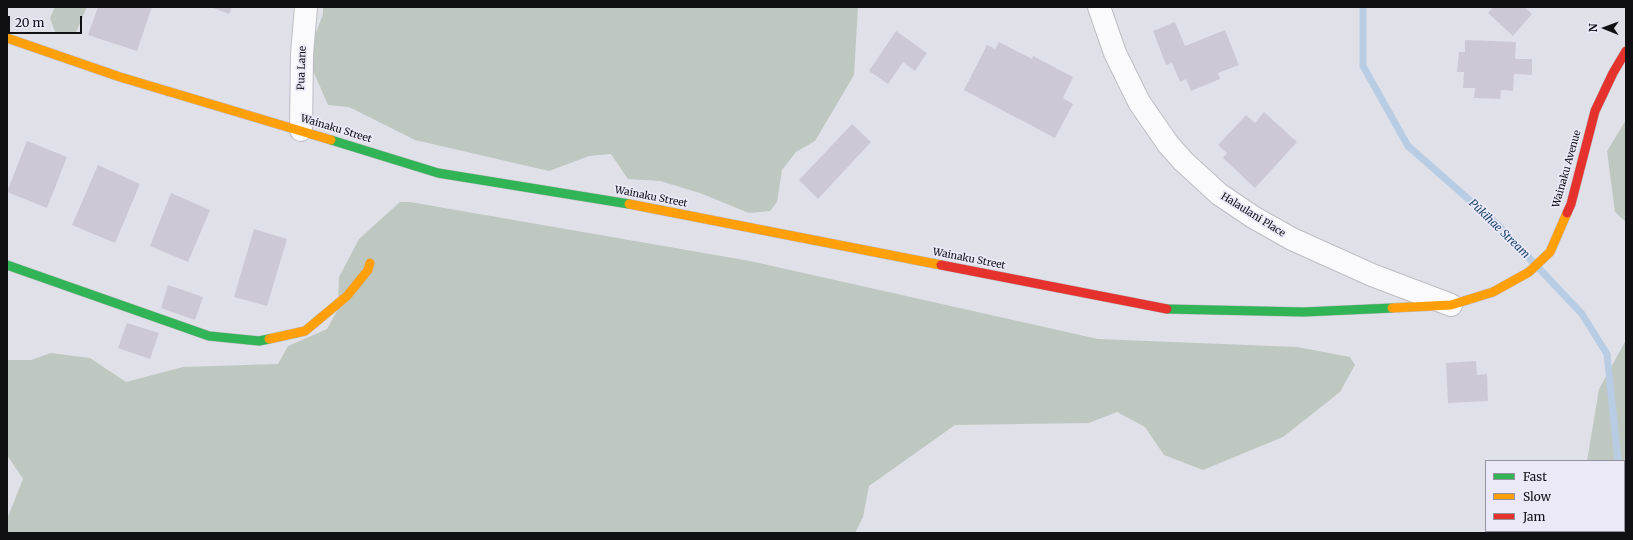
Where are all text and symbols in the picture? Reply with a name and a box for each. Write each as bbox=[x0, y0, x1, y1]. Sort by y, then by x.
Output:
scale bar bbox=[10, 8, 84, 34]
north arrow bbox=[1585, 8, 1625, 48]
text: 20 m bbox=[15, 15, 44, 30]
text: N bbox=[1586, 23, 1600, 32]
street label: Pua Lane bbox=[295, 46, 309, 90]
street label: Wainaku Street bbox=[299, 112, 373, 146]
street label: Wainaku Avenue bbox=[1550, 129, 1584, 209]
street label: Wainaku Street bbox=[614, 184, 688, 210]
street label: Halaulani Place bbox=[1219, 190, 1287, 240]
water label: Pūkīhae Stream bbox=[1466, 197, 1532, 261]
street label: Wainaku Street bbox=[932, 246, 1006, 272]
legend bbox=[1485, 460, 1625, 532]
text: Fast bbox=[1523, 469, 1547, 484]
text: Slow bbox=[1523, 489, 1551, 504]
text: Jam bbox=[1523, 509, 1545, 524]

